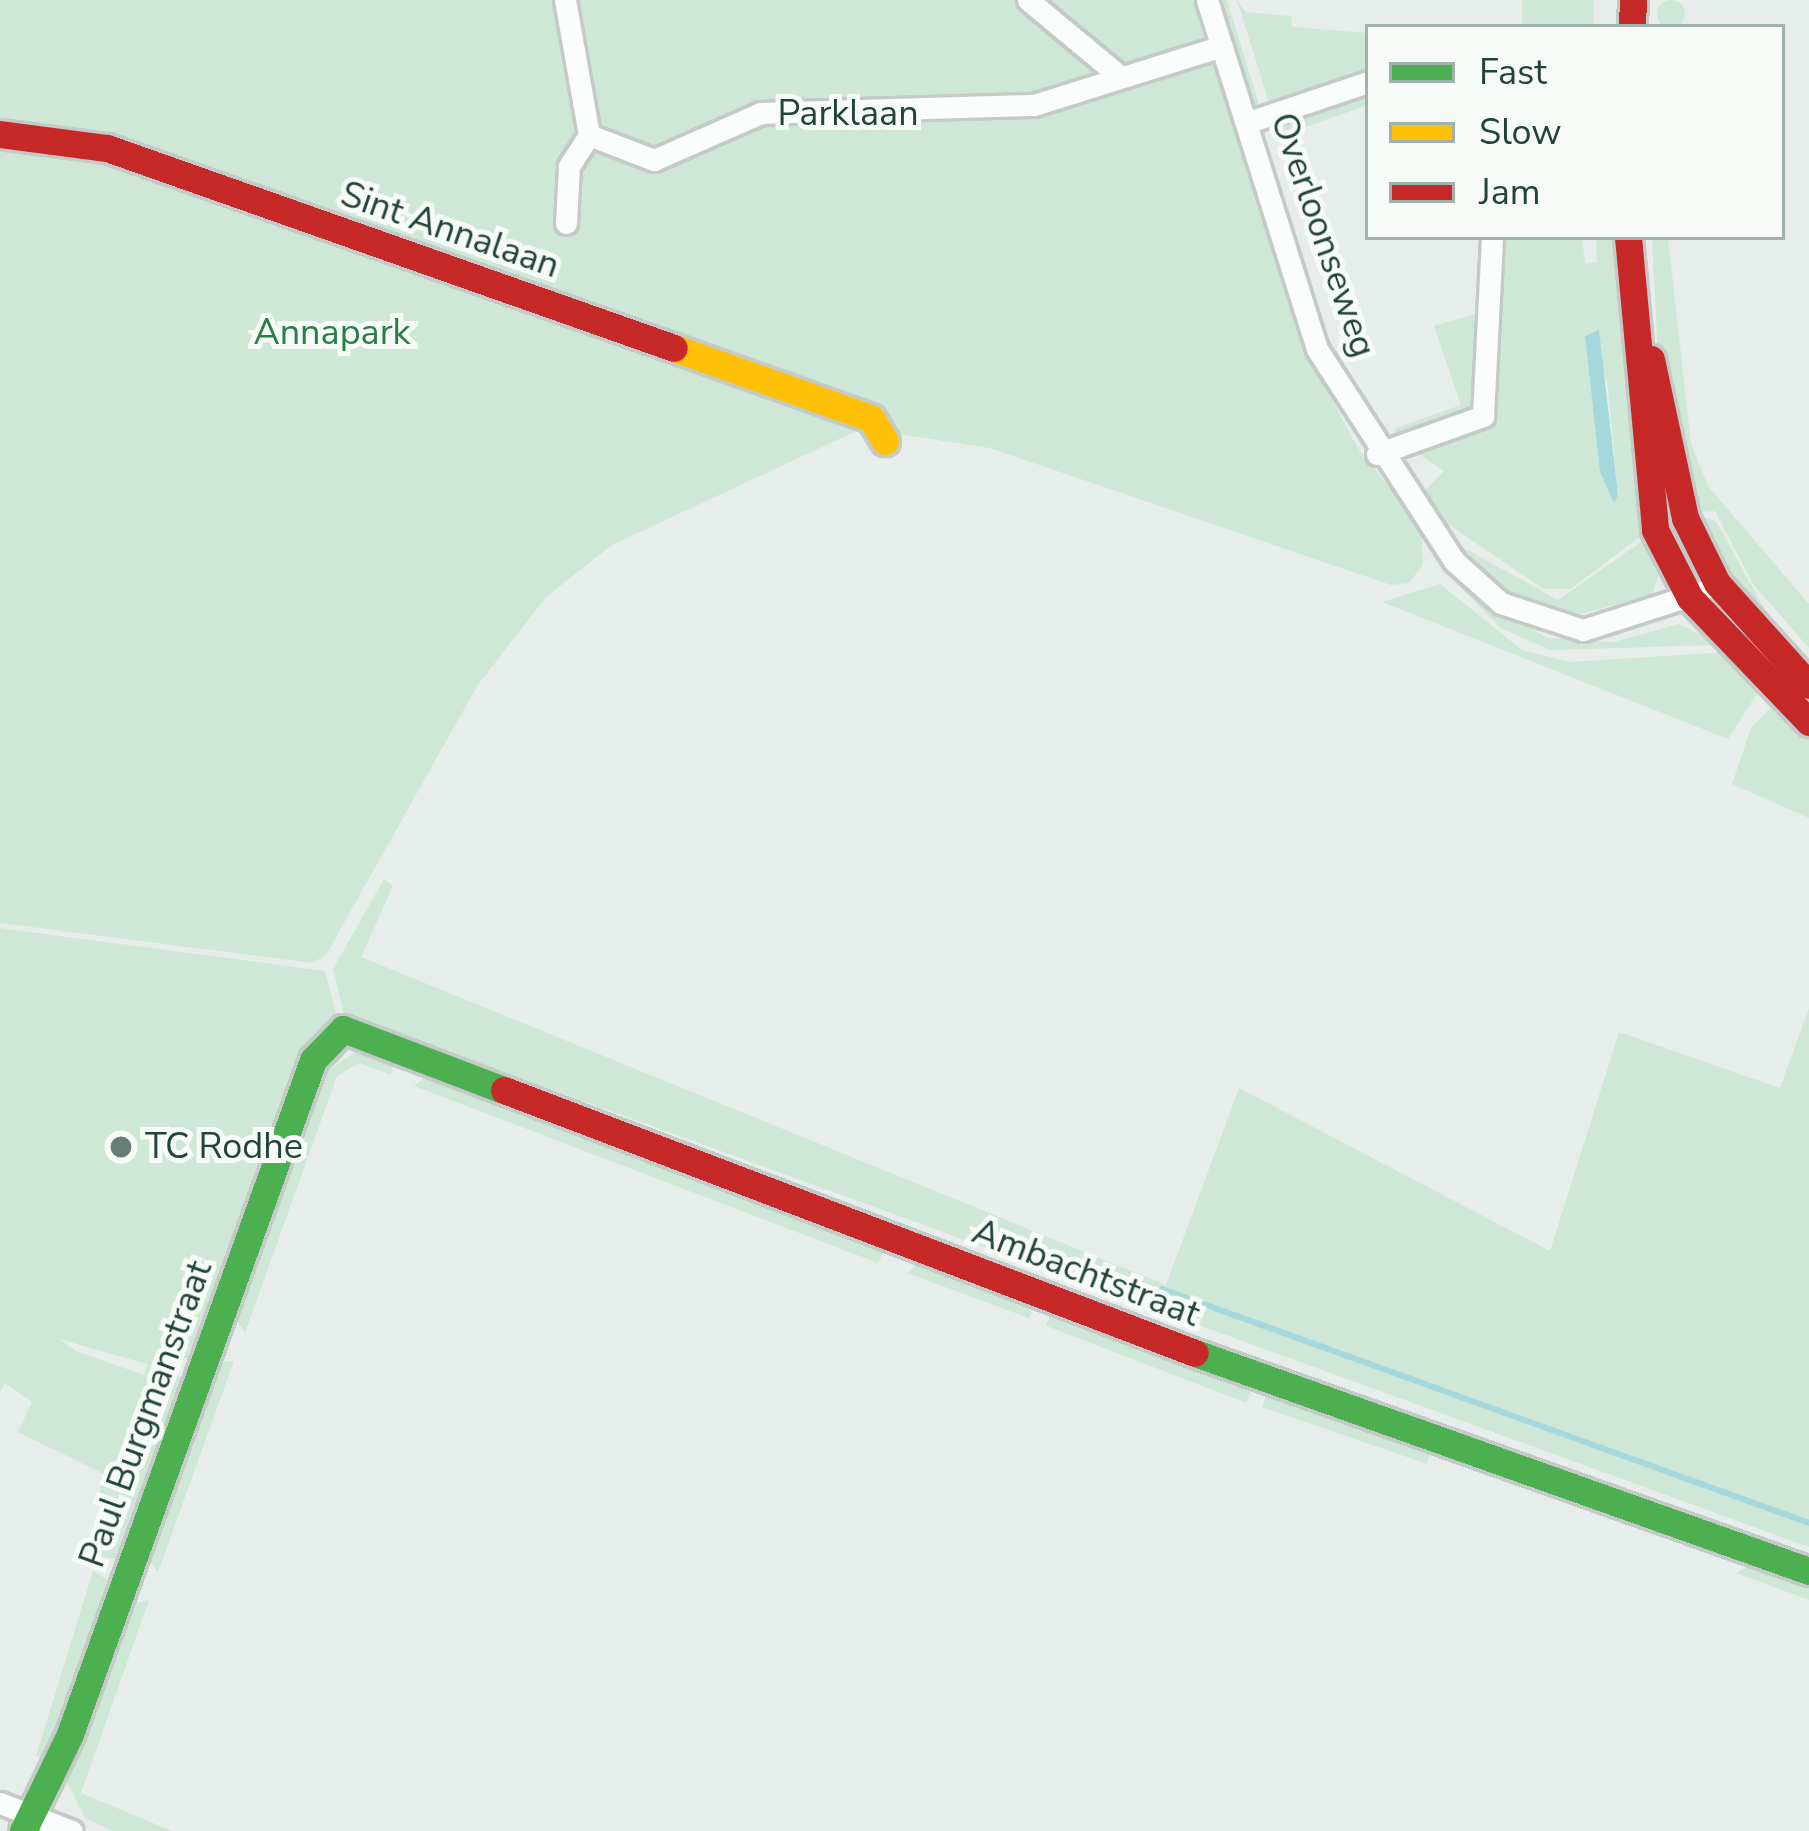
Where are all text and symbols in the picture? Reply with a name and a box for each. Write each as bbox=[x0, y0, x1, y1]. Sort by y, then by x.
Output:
legend bbox=[1365, 24, 1785, 240]
text: Fast bbox=[1479, 48, 1547, 97]
street label: Parklaan bbox=[777, 92, 919, 136]
street label: Overloonseweg bbox=[1261, 107, 1385, 363]
text: Slow bbox=[1479, 108, 1562, 157]
text: Jam bbox=[1479, 168, 1541, 217]
street label: Sint Annalaan bbox=[335, 172, 565, 288]
park label: Annapark bbox=[253, 311, 411, 355]
place label: TC Rodhe bbox=[145, 1125, 303, 1169]
marker: TC Rodhe bbox=[108, 1134, 134, 1160]
street label: Ambachtstraat bbox=[966, 1210, 1206, 1336]
street label: Paul Burgmanstraat bbox=[70, 1255, 222, 1573]

